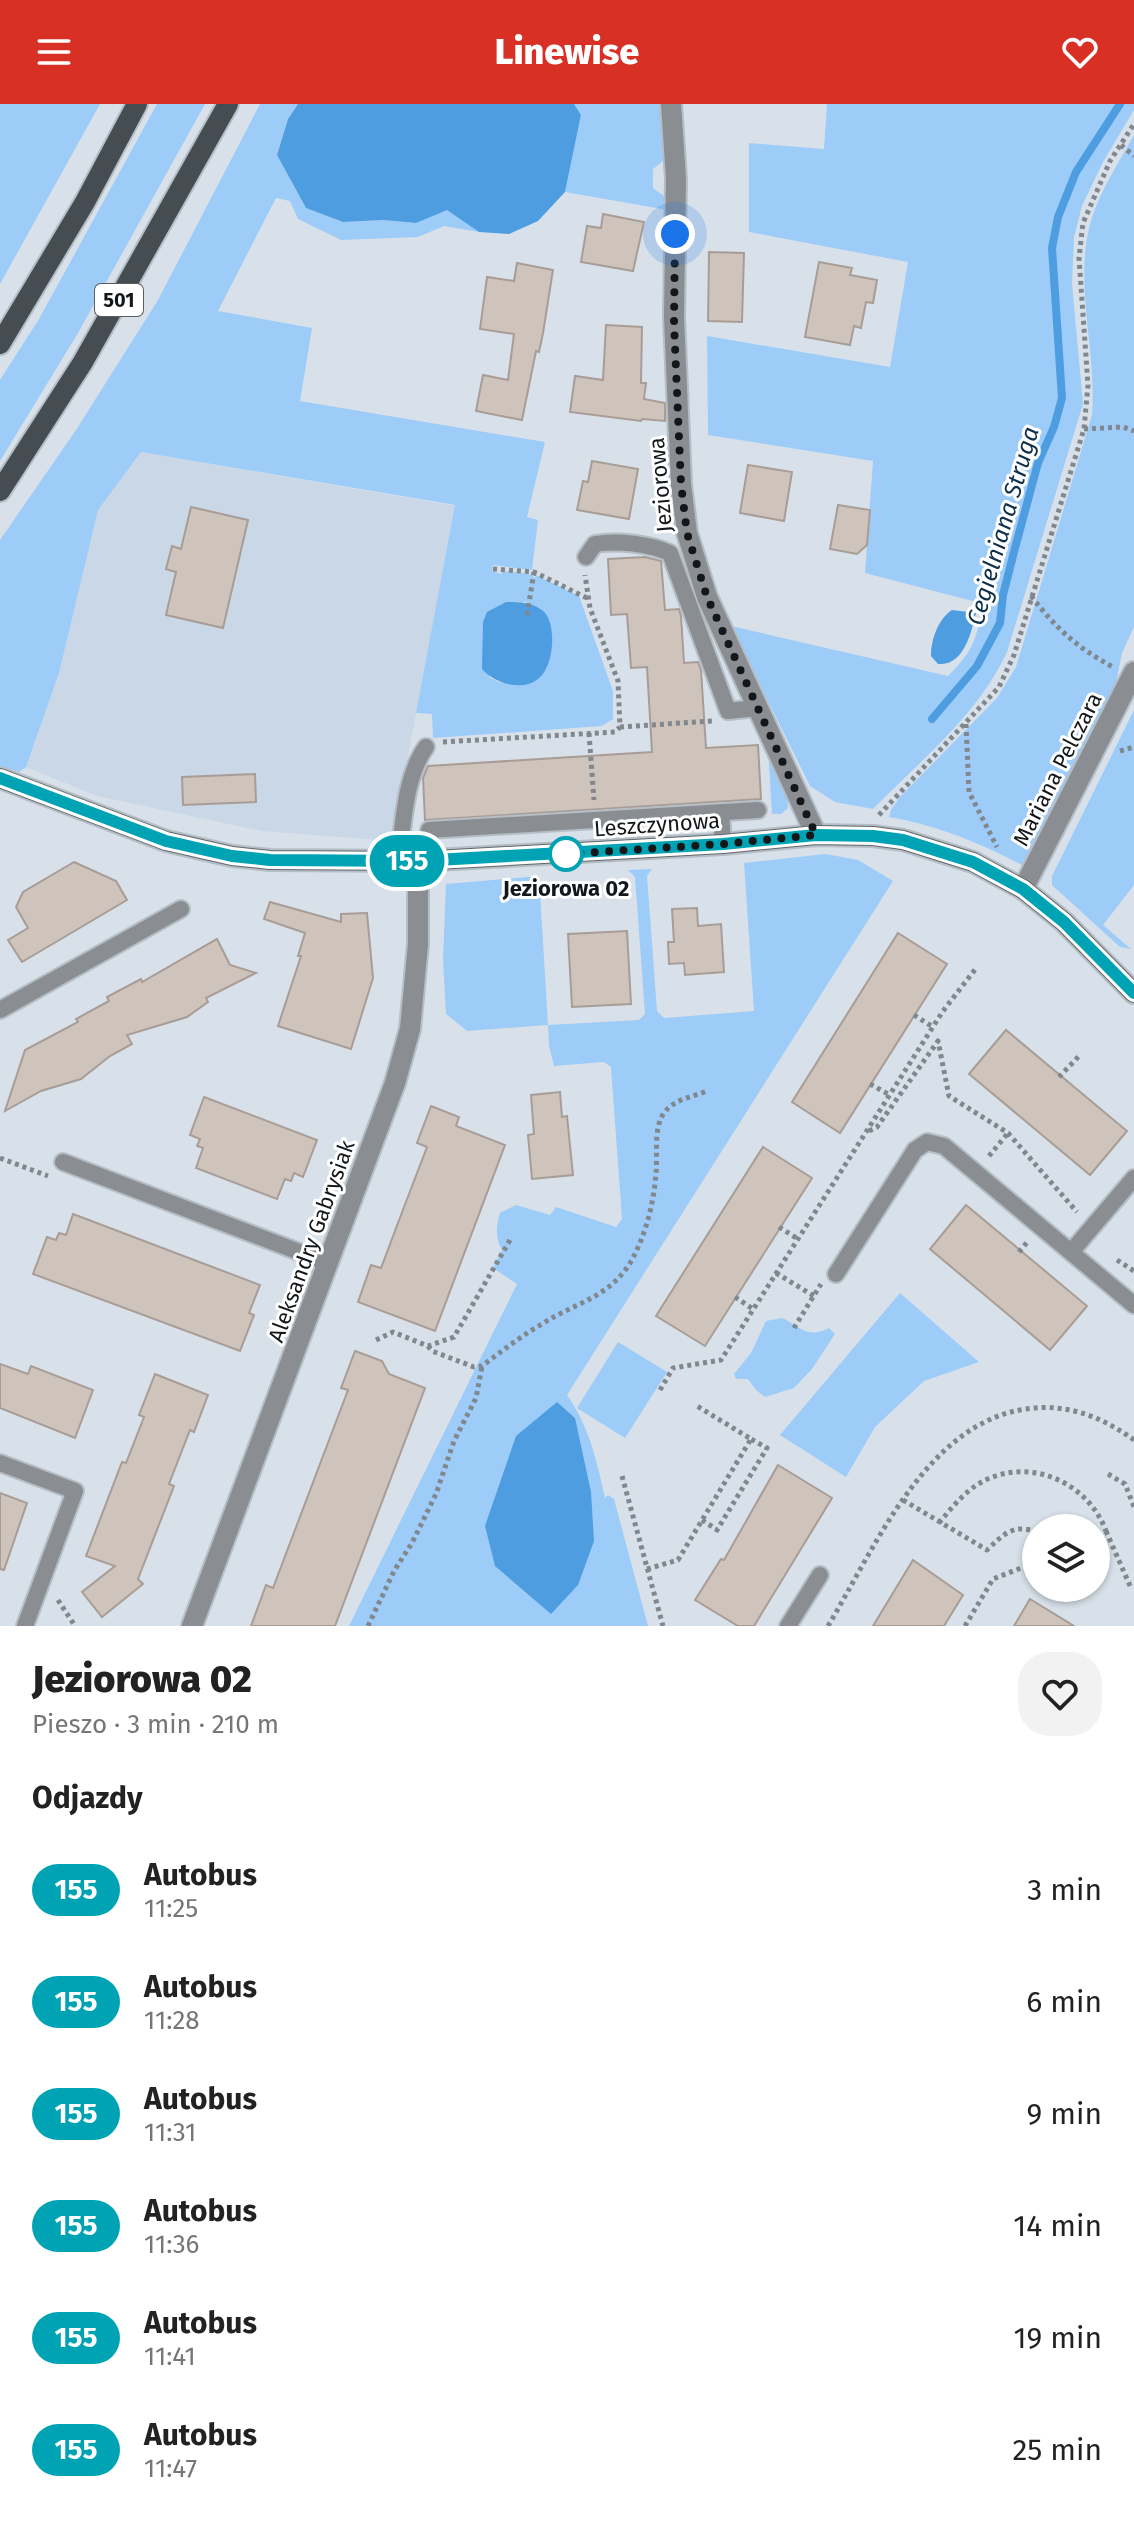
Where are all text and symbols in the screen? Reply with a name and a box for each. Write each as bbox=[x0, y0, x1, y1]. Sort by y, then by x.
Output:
icon: menu bbox=[32, 30, 76, 74]
text: Linewise bbox=[495, 30, 639, 74]
icon: heart bbox=[1058, 30, 1102, 74]
your location bbox=[655, 214, 695, 254]
road number: 501 bbox=[95, 284, 143, 316]
water label: Cegielniana Struga bbox=[961, 424, 1045, 628]
street label: Jeziorowa bbox=[643, 436, 678, 534]
street label: Mariana Pelczara bbox=[1007, 688, 1108, 850]
street label: Leszczynowa bbox=[593, 807, 721, 842]
line badge: 155 bbox=[361, 835, 453, 887]
marker: Jeziorowa 02 bbox=[549, 837, 583, 871]
text: 155 bbox=[386, 844, 428, 877]
place label: Jeziorowa 02 bbox=[502, 875, 629, 902]
street label: Aleksandry Gabrysiak bbox=[262, 1136, 361, 1346]
map controls bbox=[1022, 1514, 1110, 1602]
button: layers bbox=[1022, 1514, 1110, 1602]
button: heart bbox=[1018, 1652, 1102, 1736]
text: Jeziorowa 02 bbox=[32, 1656, 252, 1702]
text: Pieszo · 3 min · 210 m bbox=[32, 1709, 279, 1740]
text: Odjazdy bbox=[32, 1780, 143, 1816]
text: Autobus bbox=[144, 1857, 257, 1893]
text: 3 min bbox=[1027, 1872, 1102, 1908]
text: 155 bbox=[55, 1873, 97, 1906]
text: 11:25 bbox=[144, 1893, 198, 1924]
text: Autobus bbox=[144, 1969, 257, 2005]
text: 6 min bbox=[1026, 1984, 1102, 2020]
text: 155 bbox=[55, 1985, 97, 2018]
text: 11:28 bbox=[144, 2005, 200, 2036]
text: Autobus bbox=[144, 2081, 257, 2117]
text: 9 min bbox=[1027, 2096, 1102, 2132]
text: 155 bbox=[55, 2097, 97, 2130]
text: 11:31 bbox=[144, 2117, 196, 2148]
text: Autobus bbox=[144, 2193, 257, 2229]
text: 14 min bbox=[1013, 2208, 1102, 2244]
text: 155 bbox=[55, 2209, 97, 2242]
text: 11:36 bbox=[144, 2229, 199, 2260]
text: Autobus bbox=[144, 2305, 257, 2341]
text: 19 min bbox=[1014, 2320, 1102, 2356]
text: 155 bbox=[55, 2321, 97, 2354]
text: 11:41 bbox=[144, 2341, 196, 2372]
text: Autobus bbox=[144, 2417, 257, 2453]
text: 25 min bbox=[1012, 2432, 1102, 2468]
text: 155 bbox=[55, 2433, 97, 2466]
text: 11:47 bbox=[144, 2453, 197, 2484]

